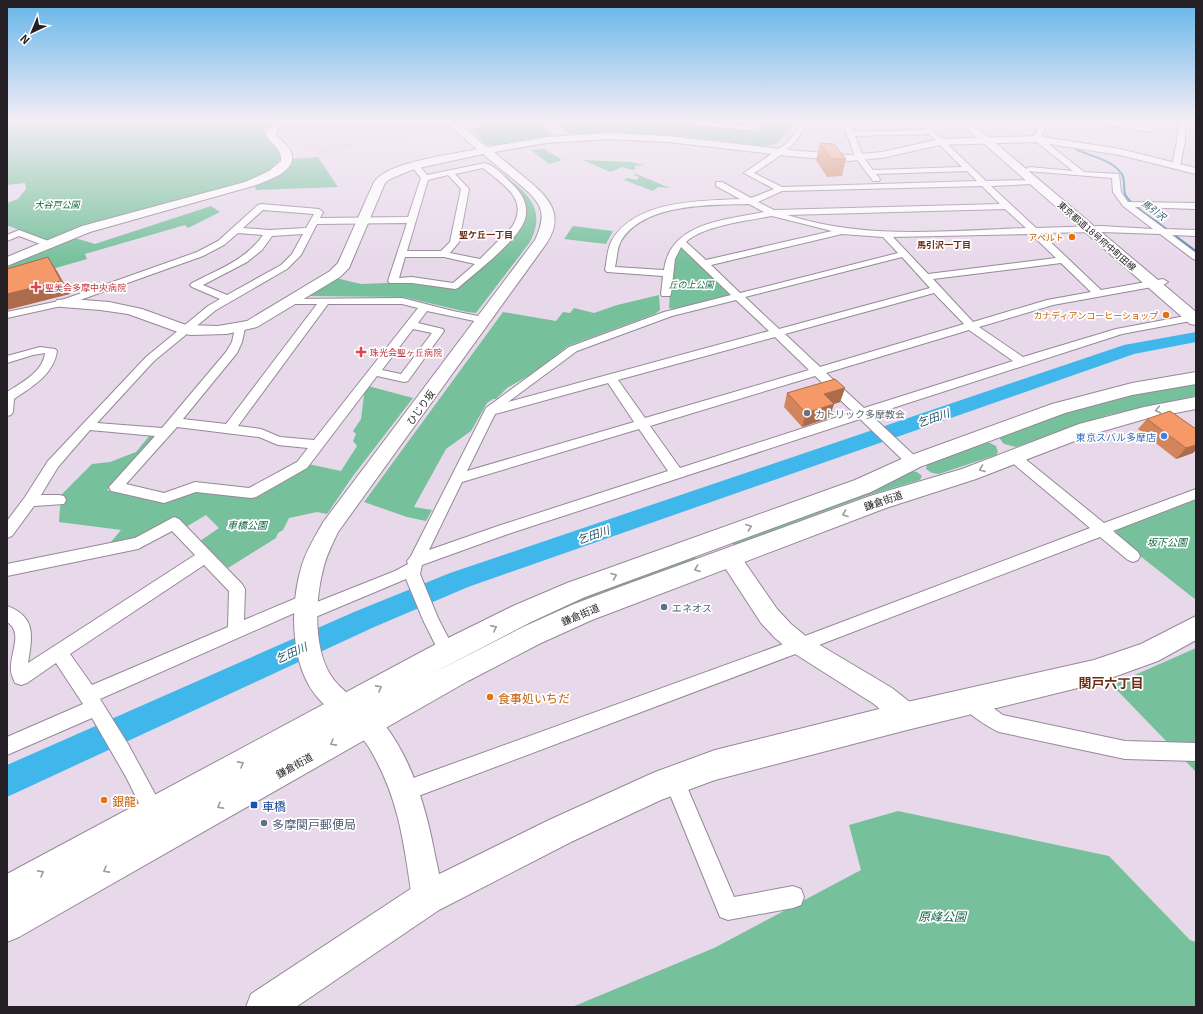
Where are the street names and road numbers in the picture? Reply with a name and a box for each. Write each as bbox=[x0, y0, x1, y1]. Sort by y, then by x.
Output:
street label: 東京都道18号府中町田線 bbox=[1055, 198, 1140, 274]
street label: ひじり坂 bbox=[402, 386, 438, 428]
street label: 鎌倉街道 bbox=[862, 486, 904, 514]
street label: 鎌倉街道 bbox=[559, 599, 601, 629]
street label: 鎌倉街道 bbox=[273, 749, 315, 781]

